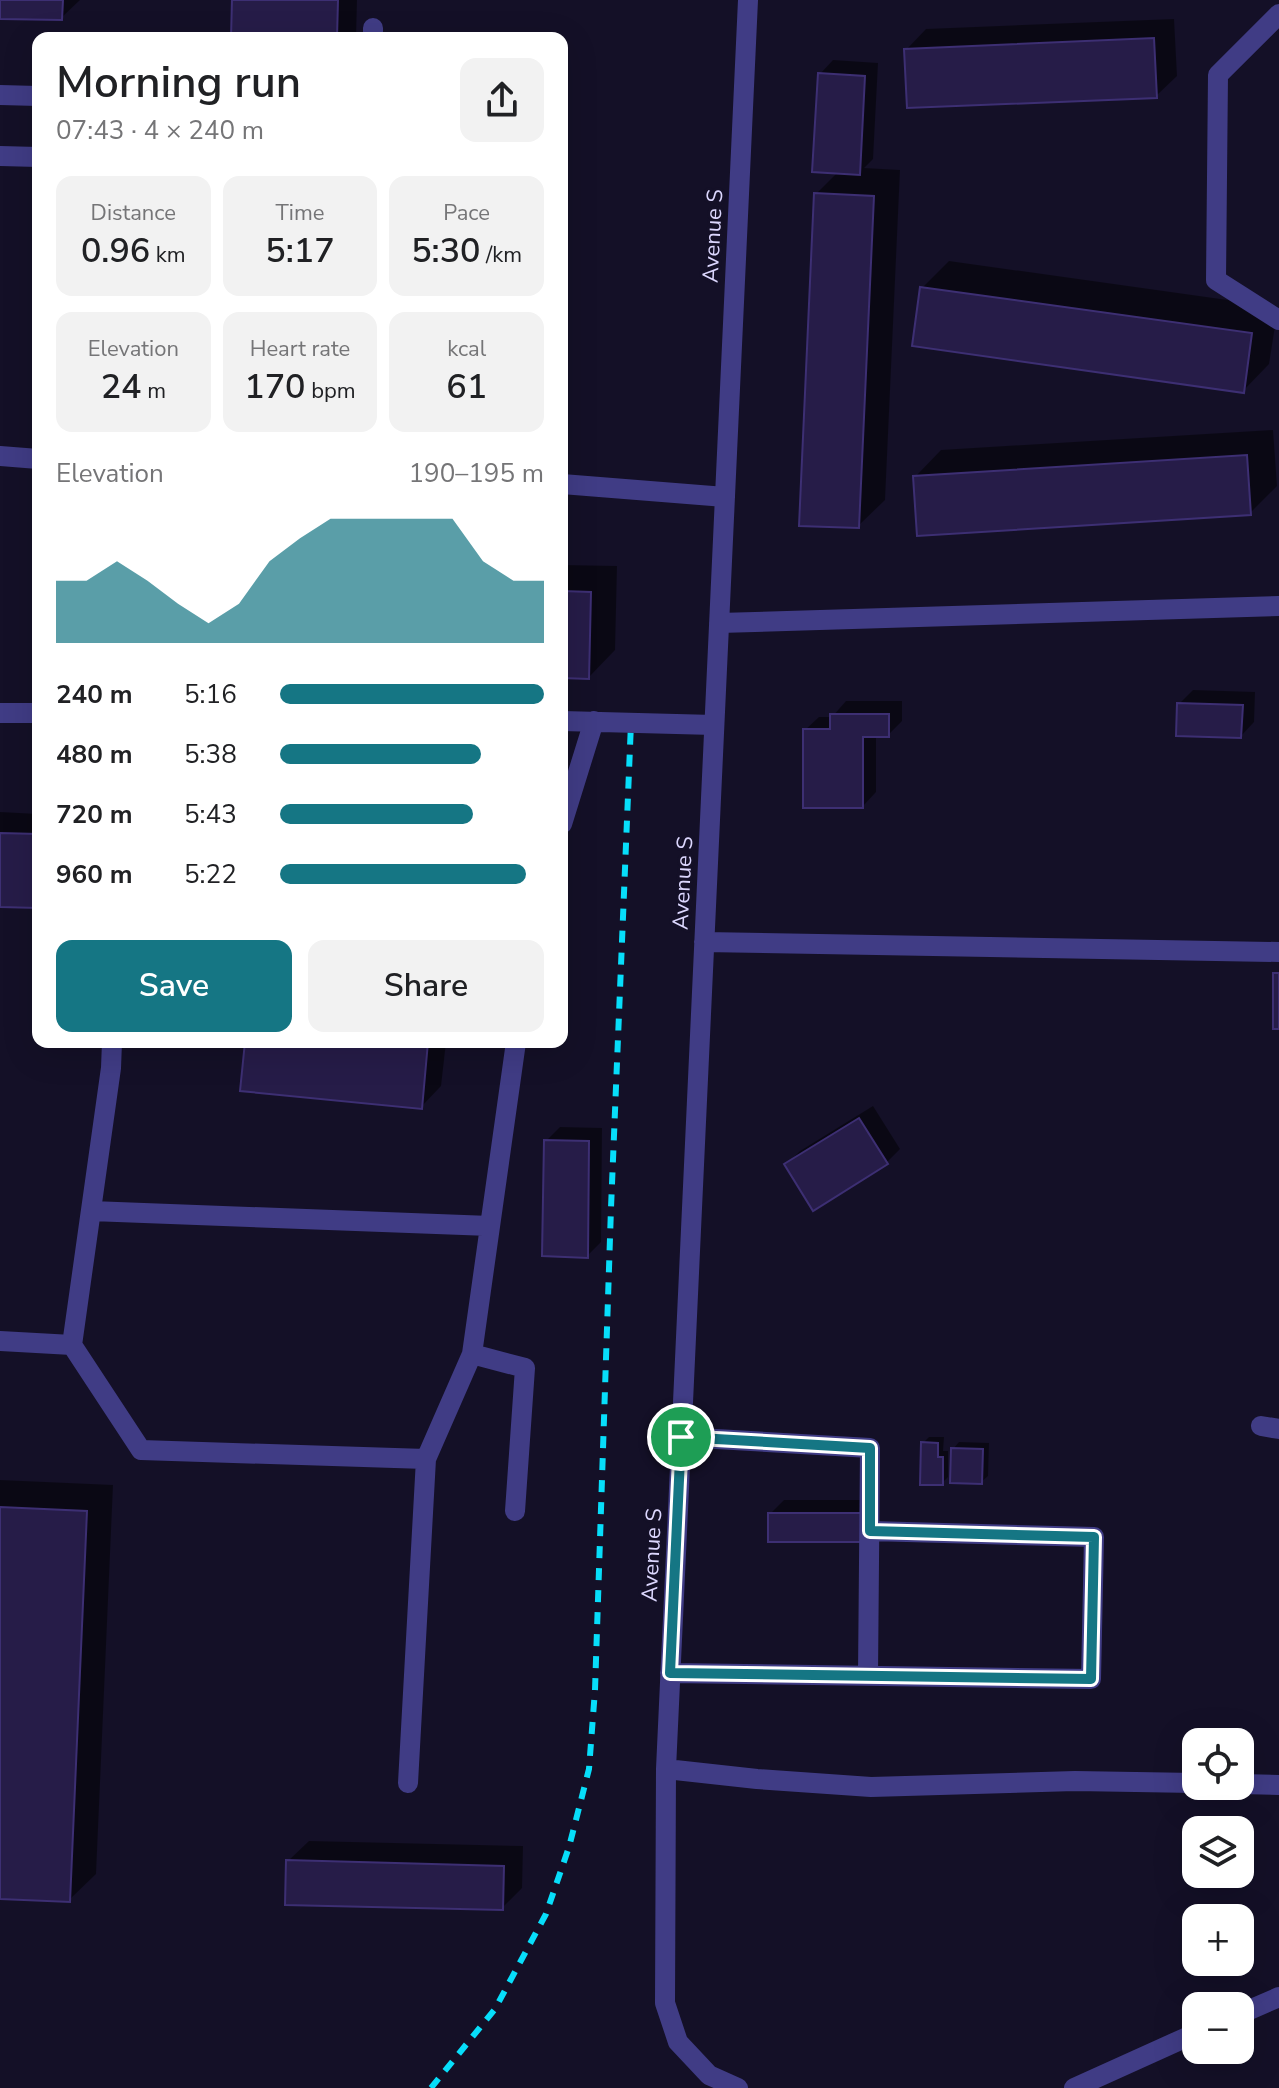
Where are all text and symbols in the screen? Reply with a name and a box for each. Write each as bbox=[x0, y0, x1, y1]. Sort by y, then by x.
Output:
text: Morning run bbox=[56, 53, 301, 113]
button: share bbox=[460, 58, 544, 142]
text: 07:43 · 4 × 240 m bbox=[56, 113, 264, 148]
street label: Avenue S bbox=[696, 188, 730, 284]
text: Distance bbox=[91, 198, 176, 228]
text: Time bbox=[276, 198, 324, 228]
text: Pace bbox=[443, 198, 490, 228]
text: 0.96 bbox=[81, 228, 150, 274]
text: 5:17 bbox=[265, 228, 335, 274]
text: 5:30 bbox=[411, 228, 480, 274]
text: km bbox=[150, 240, 186, 270]
text: /km bbox=[480, 240, 522, 270]
text: Elevation bbox=[88, 334, 179, 364]
text: Heart rate bbox=[250, 334, 350, 364]
text: kcal bbox=[447, 334, 486, 364]
text: 24 bbox=[101, 364, 141, 410]
text: 170 bbox=[244, 364, 306, 410]
text: 61 bbox=[446, 364, 487, 410]
text: m bbox=[141, 376, 166, 406]
text: bpm bbox=[306, 376, 356, 406]
text: Elevation bbox=[56, 456, 164, 491]
text: 190–195 m bbox=[408, 456, 544, 491]
text: 240 m bbox=[56, 677, 133, 712]
text: 5:16 bbox=[184, 677, 237, 712]
text: 480 m bbox=[56, 737, 133, 772]
text: 5:38 bbox=[184, 737, 237, 772]
text: 720 m bbox=[56, 797, 133, 832]
text: 5:43 bbox=[184, 797, 237, 832]
street label: Avenue S bbox=[666, 835, 700, 931]
text: 960 m bbox=[56, 857, 133, 892]
text: 5:22 bbox=[184, 857, 237, 892]
button: Save bbox=[56, 940, 292, 1032]
button: Share bbox=[308, 940, 544, 1032]
pin bbox=[647, 1403, 715, 1471]
icon: arrive bbox=[659, 1415, 703, 1459]
street label: Avenue S bbox=[635, 1507, 669, 1603]
map controls bbox=[1182, 1728, 1254, 2064]
button: locate bbox=[1182, 1728, 1254, 1800]
button: layers bbox=[1182, 1816, 1254, 1888]
button: + bbox=[1182, 1904, 1254, 1976]
button: − bbox=[1182, 1992, 1254, 2064]

